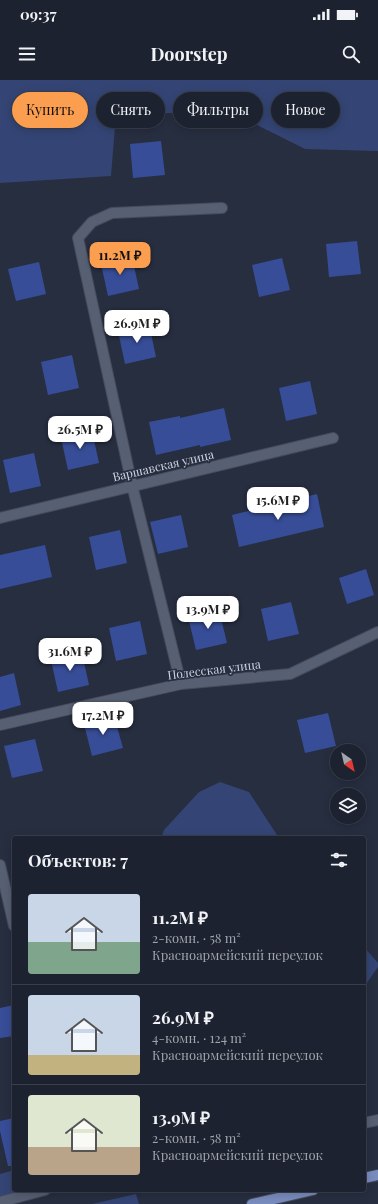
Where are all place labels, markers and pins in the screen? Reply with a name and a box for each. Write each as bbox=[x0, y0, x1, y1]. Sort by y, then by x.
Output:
pin: 11.2M ₽ bbox=[83, 242, 157, 276]
pin: 26.9M ₽ bbox=[100, 310, 174, 344]
pin: 26.5M ₽ bbox=[43, 416, 117, 450]
pin: 15.6M ₽ bbox=[241, 487, 315, 521]
pin: 13.9M ₽ bbox=[171, 596, 245, 630]
pin: 31.6M ₽ bbox=[33, 638, 107, 672]
pin: 17.2M ₽ bbox=[66, 702, 140, 736]

